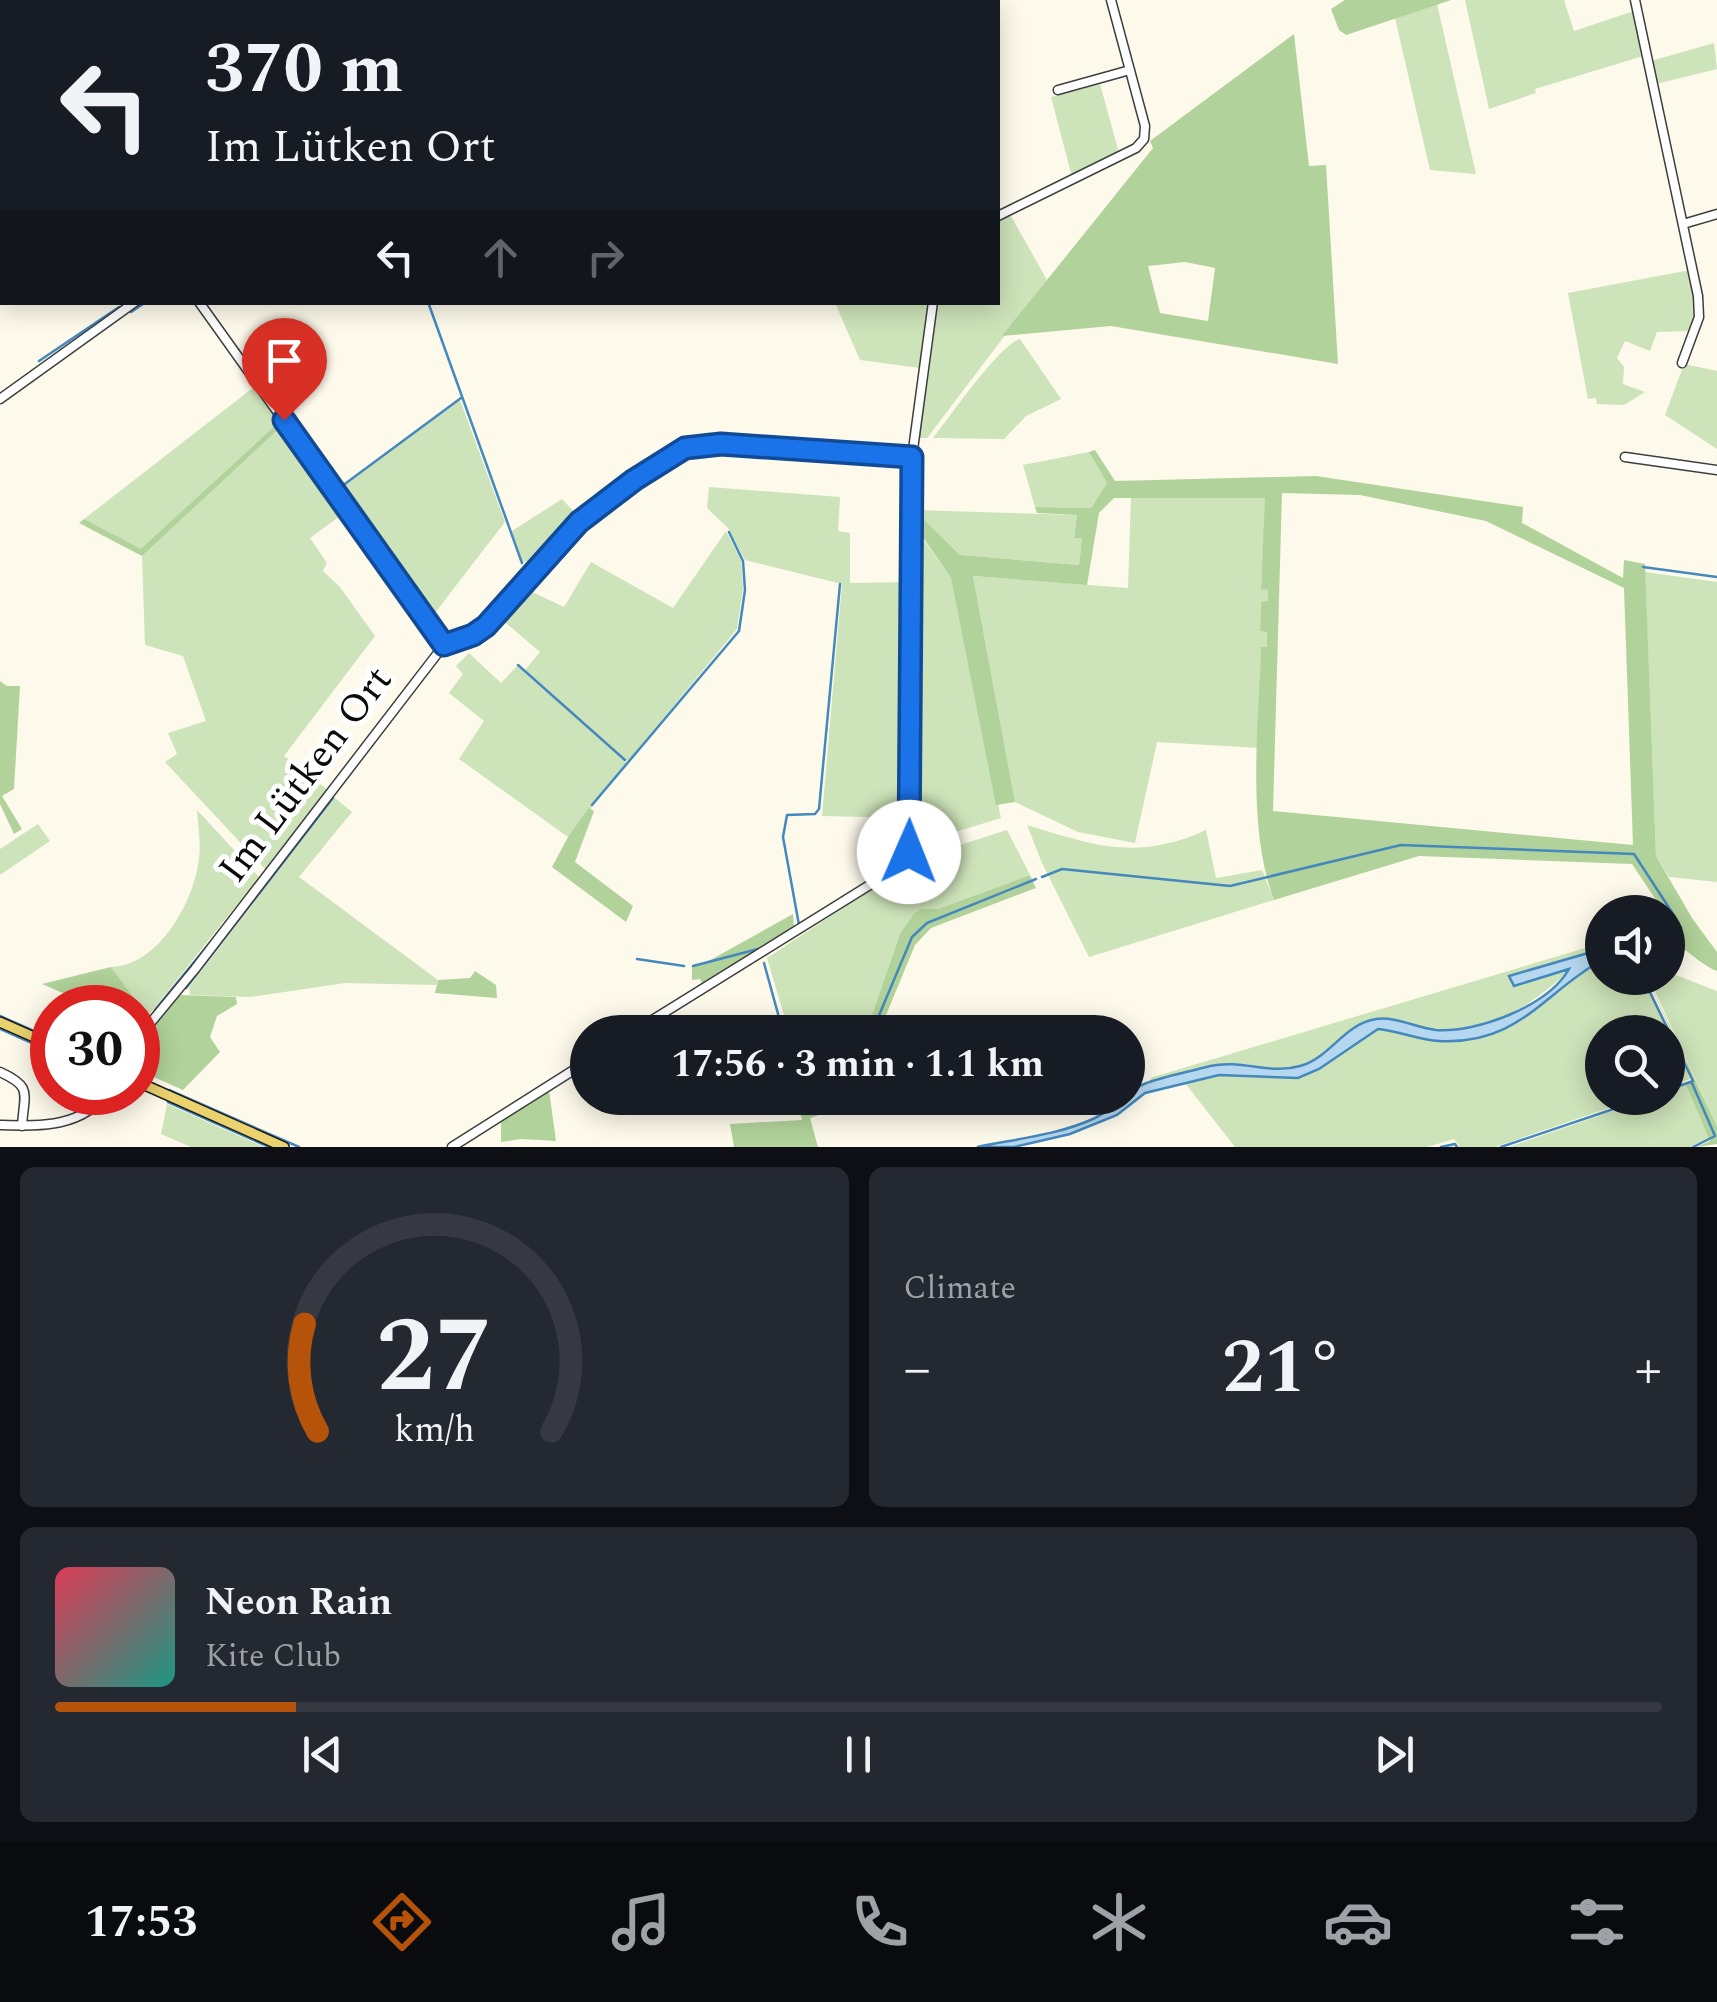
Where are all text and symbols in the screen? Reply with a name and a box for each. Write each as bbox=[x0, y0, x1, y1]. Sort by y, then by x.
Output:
text: 370 m bbox=[205, 17, 403, 123]
icon: left bbox=[40, 40, 170, 170]
text: Im Lütken Ort bbox=[205, 113, 496, 182]
icon: left bbox=[368, 230, 423, 285]
icon: ahead bbox=[473, 230, 528, 285]
icon: right bbox=[578, 230, 633, 285]
pin bbox=[242, 318, 327, 421]
icon: arrive bbox=[257, 333, 312, 388]
street label: Im Lütken Ort bbox=[204, 653, 408, 897]
position arrow bbox=[857, 800, 961, 904]
map controls bbox=[1585, 895, 1685, 1115]
button: sound bbox=[1585, 895, 1685, 995]
speed limit sign: 30 bbox=[30, 985, 160, 1115]
button: search bbox=[1585, 1015, 1685, 1115]
text: 17:56 · 3 min · 1.1 km bbox=[671, 1036, 1044, 1094]
text: Climate bbox=[904, 1264, 1016, 1313]
text: 27 bbox=[376, 1279, 493, 1437]
text: 21° bbox=[1222, 1312, 1344, 1426]
text: − bbox=[904, 1328, 931, 1411]
text: + bbox=[1634, 1328, 1662, 1411]
text: km/h bbox=[394, 1403, 474, 1458]
text: Neon Rain bbox=[205, 1574, 392, 1632]
text: Kite Club bbox=[205, 1632, 341, 1681]
icon: previous bbox=[295, 1727, 350, 1782]
icon: pause bbox=[831, 1727, 886, 1782]
icon: next bbox=[1367, 1727, 1422, 1782]
icon: directions bbox=[367, 1887, 437, 1957]
icon: music bbox=[606, 1887, 676, 1957]
icon: phone bbox=[845, 1887, 915, 1957]
icon: climate bbox=[1084, 1887, 1154, 1957]
icon: car bbox=[1323, 1887, 1393, 1957]
icon: filters bbox=[1562, 1887, 1632, 1957]
text: 17:53 bbox=[85, 1888, 198, 1957]

